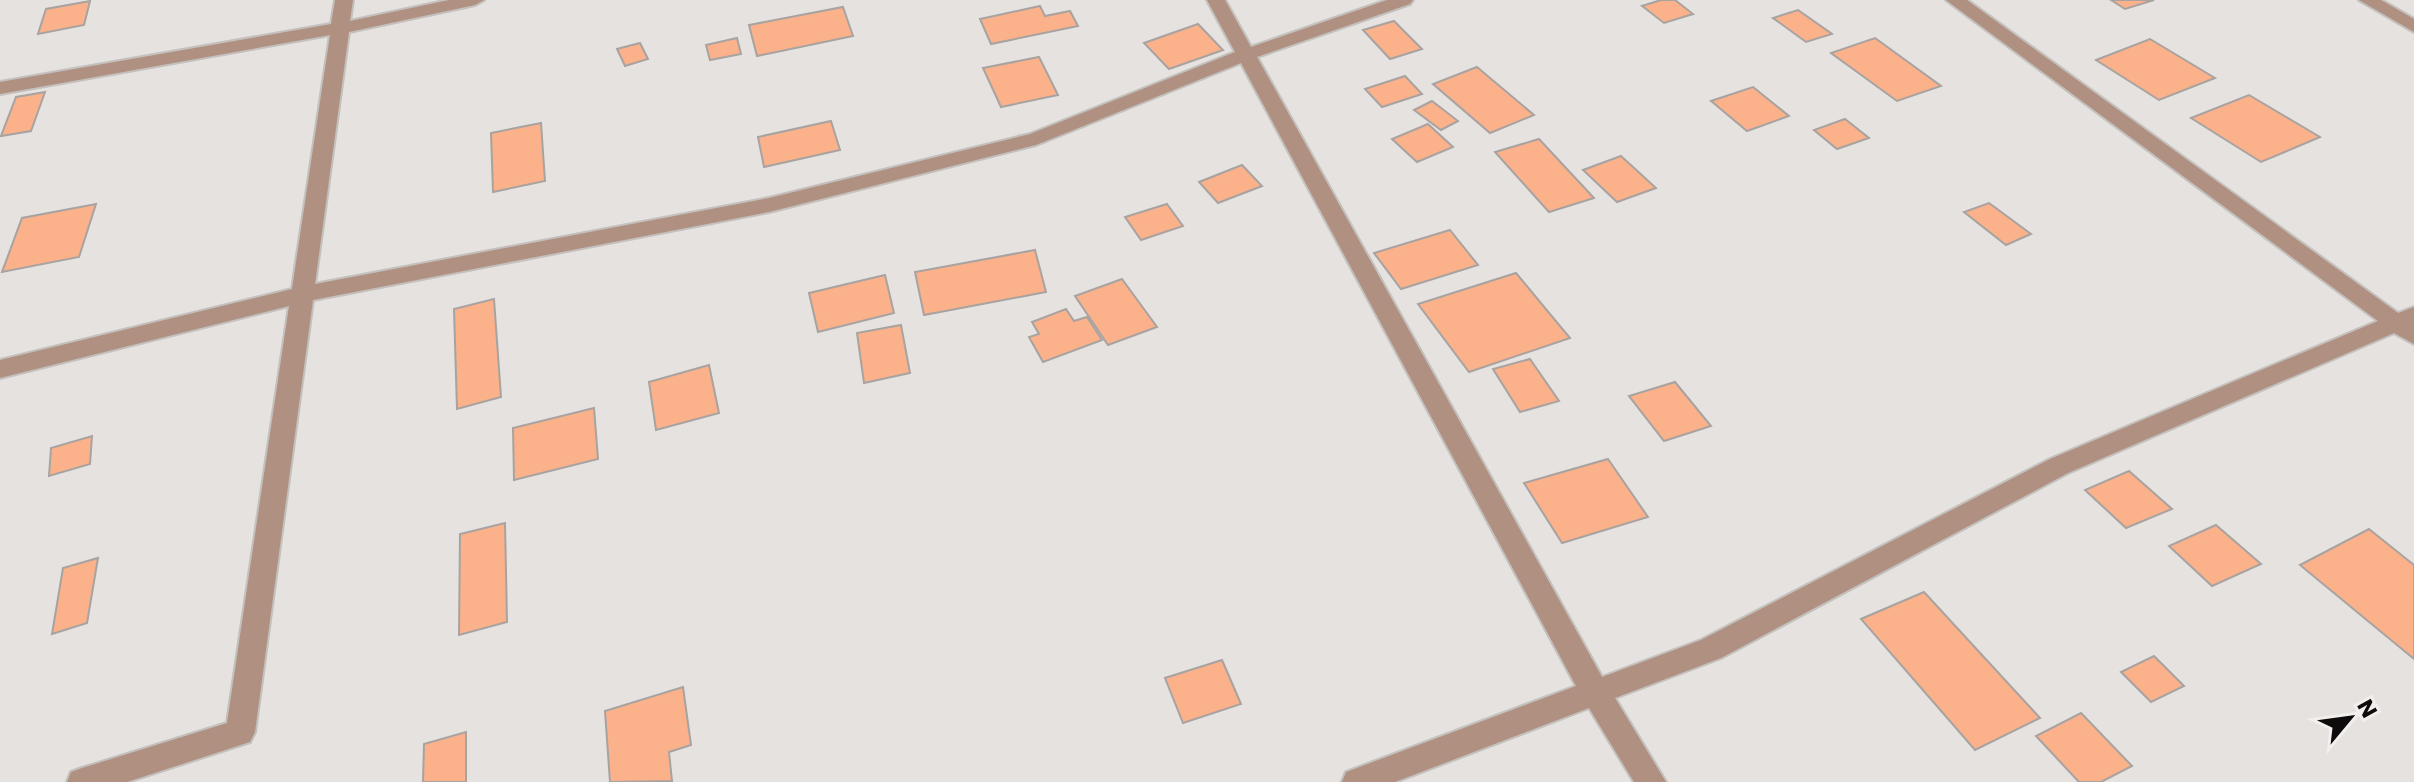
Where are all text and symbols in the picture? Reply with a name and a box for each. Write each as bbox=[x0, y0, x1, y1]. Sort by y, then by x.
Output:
north arrow bbox=[2310, 678, 2390, 758]
text: N bbox=[2349, 694, 2385, 723]

